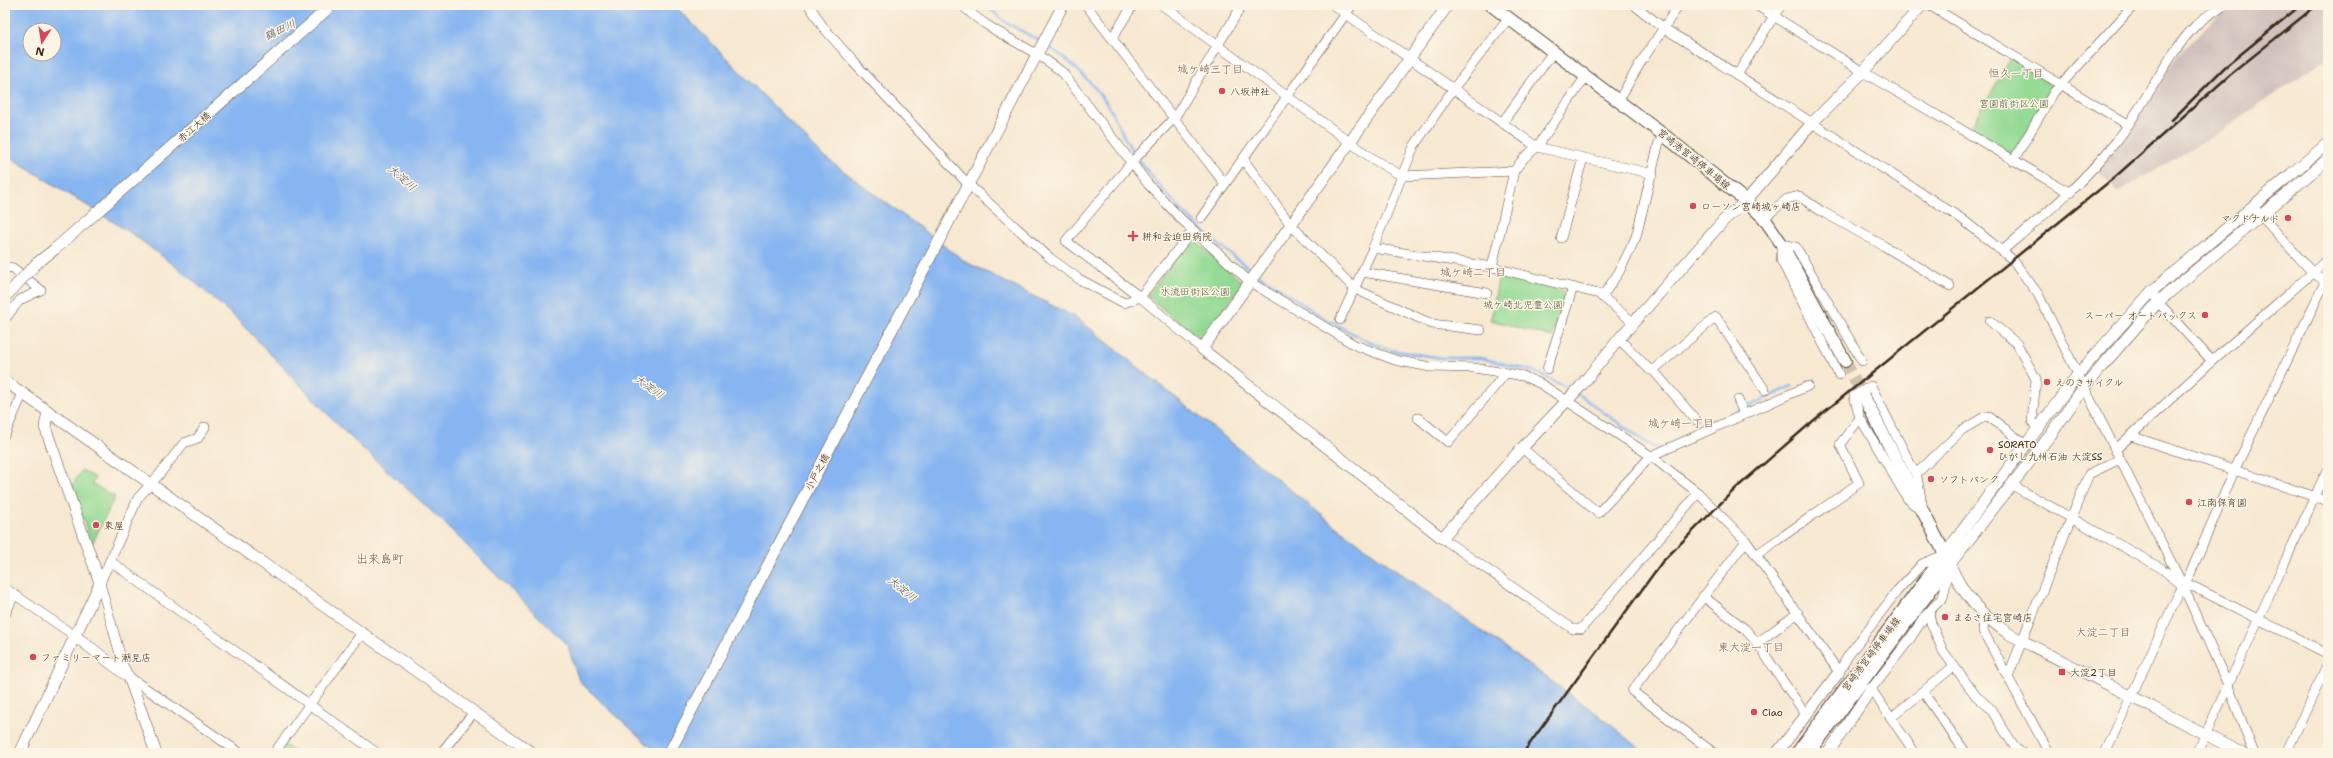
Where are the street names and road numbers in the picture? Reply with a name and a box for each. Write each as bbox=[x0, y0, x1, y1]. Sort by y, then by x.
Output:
street label: 赤江大橋 bbox=[175, 109, 213, 145]
street label: 宮崎港宮崎停車場線 bbox=[1655, 126, 1733, 192]
street label: 小戸之橋 bbox=[802, 451, 832, 493]
street label: 宮崎港宮崎停車場線 bbox=[1839, 614, 1903, 694]

